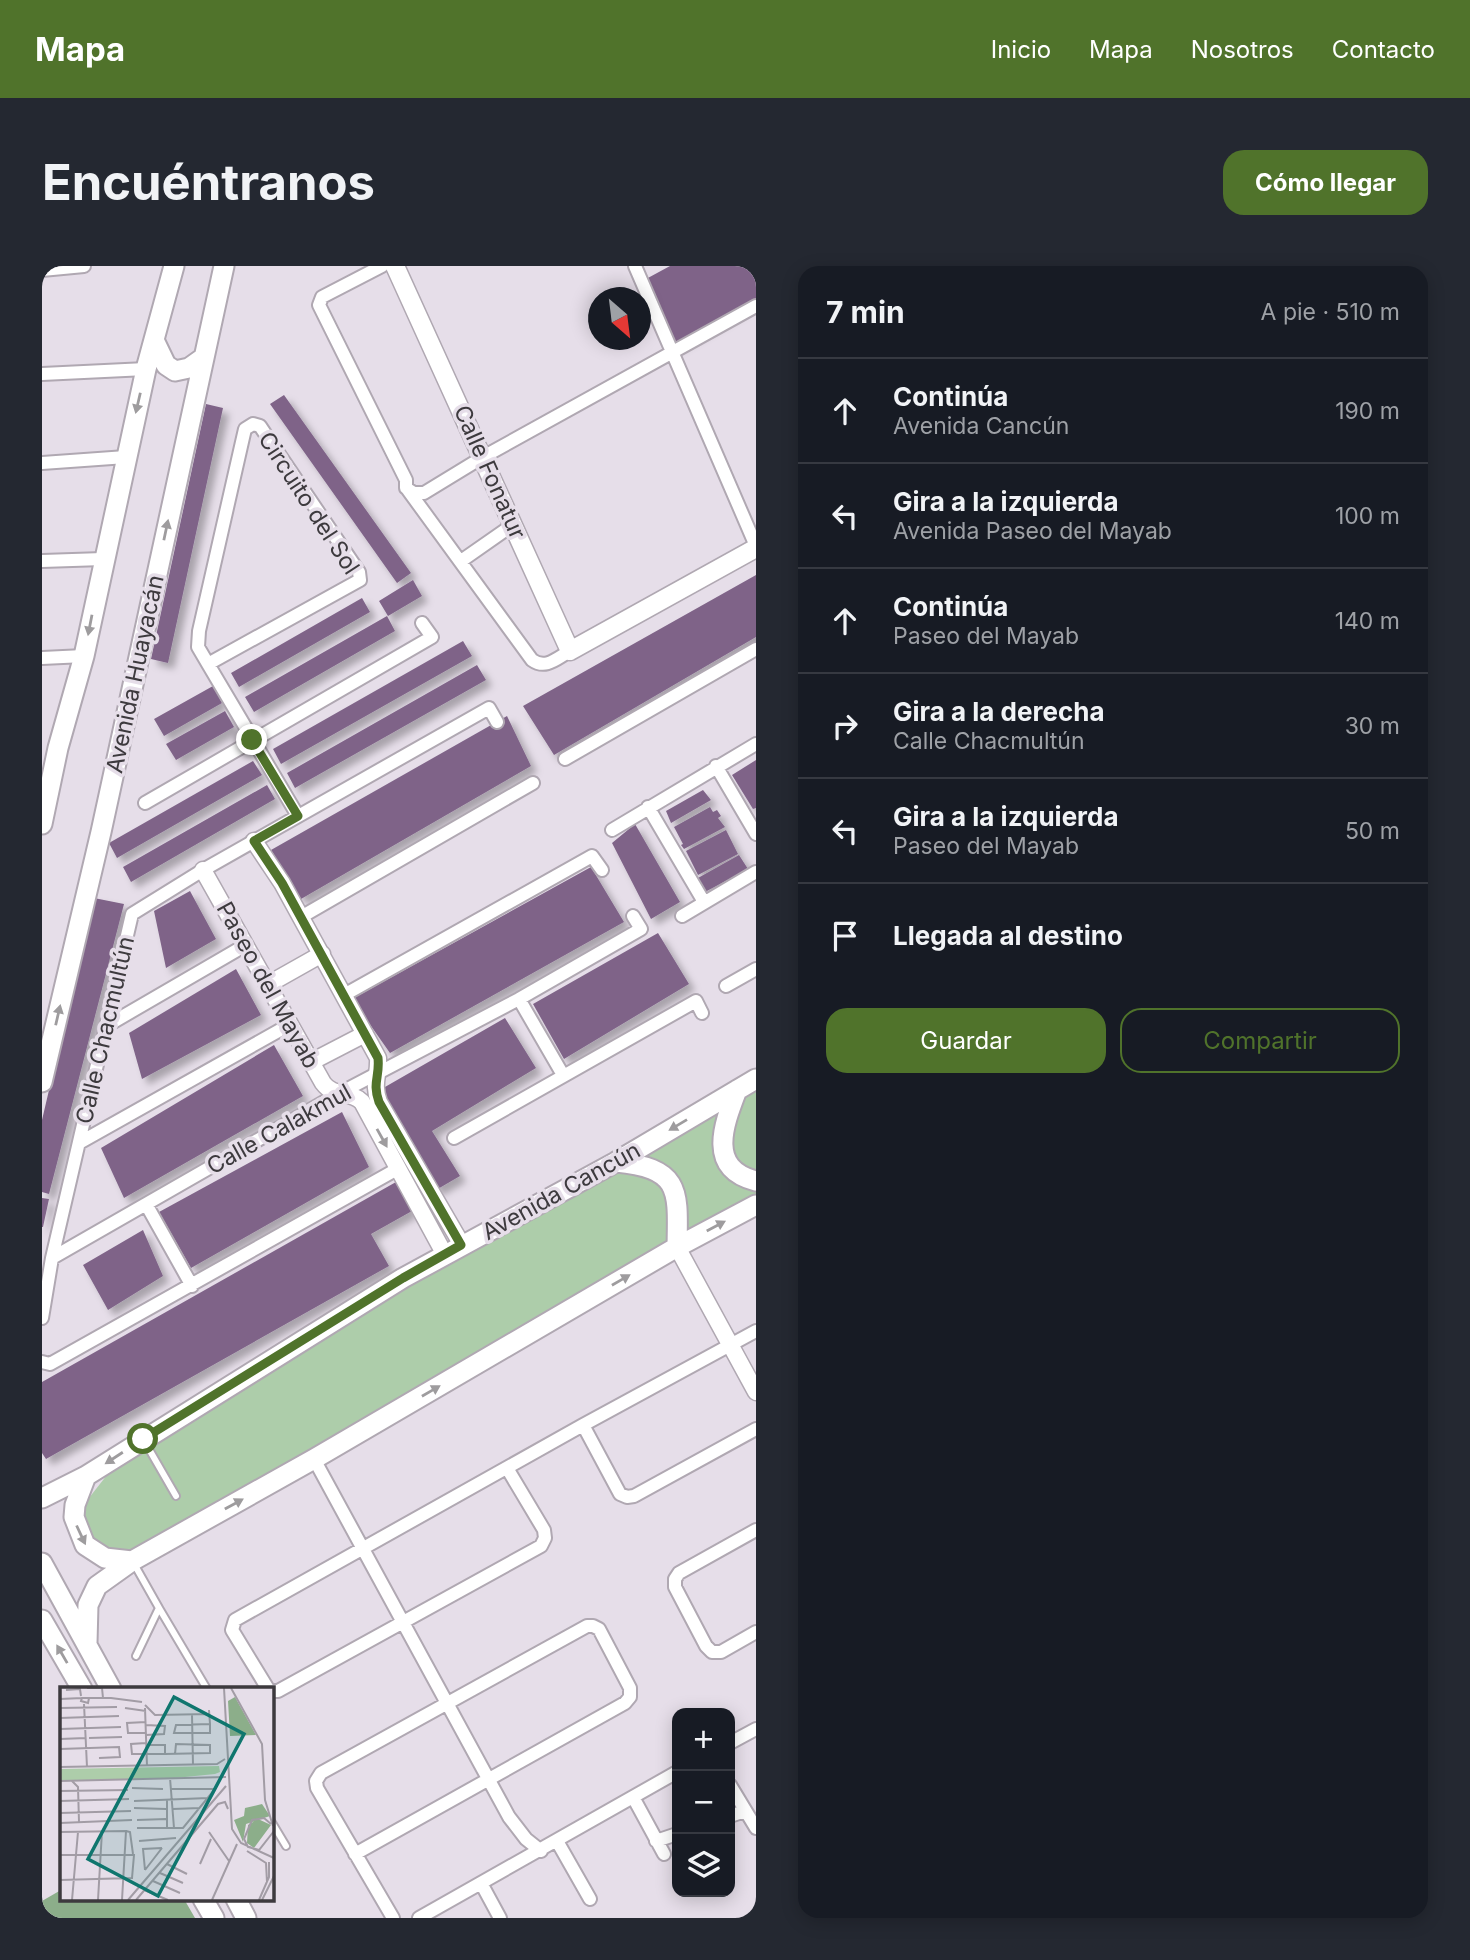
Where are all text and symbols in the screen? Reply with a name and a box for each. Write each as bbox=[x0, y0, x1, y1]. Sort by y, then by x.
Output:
text: Mapa bbox=[35, 29, 125, 69]
text: Inicio bbox=[991, 35, 1051, 64]
text: Mapa bbox=[1089, 35, 1153, 64]
text: Nosotros bbox=[1191, 35, 1294, 64]
text: Contacto bbox=[1332, 35, 1435, 64]
button: Cómo llegar bbox=[1223, 150, 1428, 215]
text: Encuéntranos bbox=[42, 153, 375, 212]
north arrow bbox=[588, 287, 651, 350]
text: 7 min bbox=[826, 294, 905, 330]
text: A pie · 510 m bbox=[1261, 298, 1400, 326]
text: Continúa bbox=[893, 381, 1008, 412]
one-way arrow bbox=[132, 392, 143, 414]
icon: ahead bbox=[826, 392, 864, 430]
text: 190 m bbox=[1335, 397, 1400, 425]
street label: Calle Fonatur bbox=[448, 401, 532, 544]
text: Avenida Cancún bbox=[893, 412, 1069, 440]
street label: Circuito del Sol bbox=[253, 427, 365, 579]
text: Gira a la izquierda bbox=[893, 486, 1119, 517]
icon: left bbox=[826, 497, 864, 535]
text: 100 m bbox=[1335, 502, 1400, 530]
text: Avenida Paseo del Mayab bbox=[893, 517, 1172, 545]
one-way arrow bbox=[160, 519, 171, 541]
street label: Avenida Huayacán bbox=[100, 572, 170, 776]
text: Continúa bbox=[893, 591, 1008, 622]
icon: ahead bbox=[826, 602, 864, 640]
text: 140 m bbox=[1335, 607, 1400, 635]
one-way arrow bbox=[84, 614, 95, 636]
text: Paseo del Mayab bbox=[893, 622, 1079, 650]
text: Gira a la derecha bbox=[893, 696, 1105, 727]
icon: right bbox=[826, 707, 864, 745]
text: 30 m bbox=[1345, 712, 1400, 740]
route end bbox=[236, 724, 267, 755]
text: Calle Chacmultún bbox=[893, 727, 1085, 755]
text: Gira a la izquierda bbox=[893, 801, 1119, 832]
icon: left bbox=[826, 812, 864, 850]
text: 50 m bbox=[1345, 817, 1400, 845]
text: Paseo del Mayab bbox=[893, 832, 1079, 860]
street label: Paseo del Mayab bbox=[211, 897, 325, 1073]
icon: arrive bbox=[826, 917, 864, 955]
text: Llegada al destino bbox=[893, 920, 1123, 951]
street label: Calle Chacmultún bbox=[70, 934, 140, 1126]
one-way arrow bbox=[52, 1004, 63, 1026]
button: Guardar bbox=[826, 1008, 1106, 1073]
button: Compartir bbox=[1120, 1008, 1400, 1073]
street label: Calle Calakmul bbox=[202, 1078, 356, 1180]
one-way arrow bbox=[668, 1119, 687, 1131]
one-way arrow bbox=[376, 1128, 388, 1148]
street label: Avenida Cancún bbox=[477, 1136, 645, 1246]
one-way arrow bbox=[707, 1220, 726, 1232]
one-way arrow bbox=[611, 1274, 631, 1286]
one-way arrow bbox=[422, 1385, 441, 1397]
route start bbox=[127, 1423, 158, 1454]
one-way arrow bbox=[105, 1451, 124, 1464]
one-way arrow bbox=[224, 1498, 244, 1510]
one-way arrow bbox=[75, 1525, 86, 1545]
one-way arrow bbox=[56, 1645, 68, 1664]
inset map bbox=[60, 1687, 273, 1900]
map controls bbox=[672, 1708, 735, 1897]
button: + bbox=[672, 1708, 735, 1771]
button: − bbox=[672, 1771, 735, 1834]
button: layers bbox=[672, 1834, 735, 1897]

